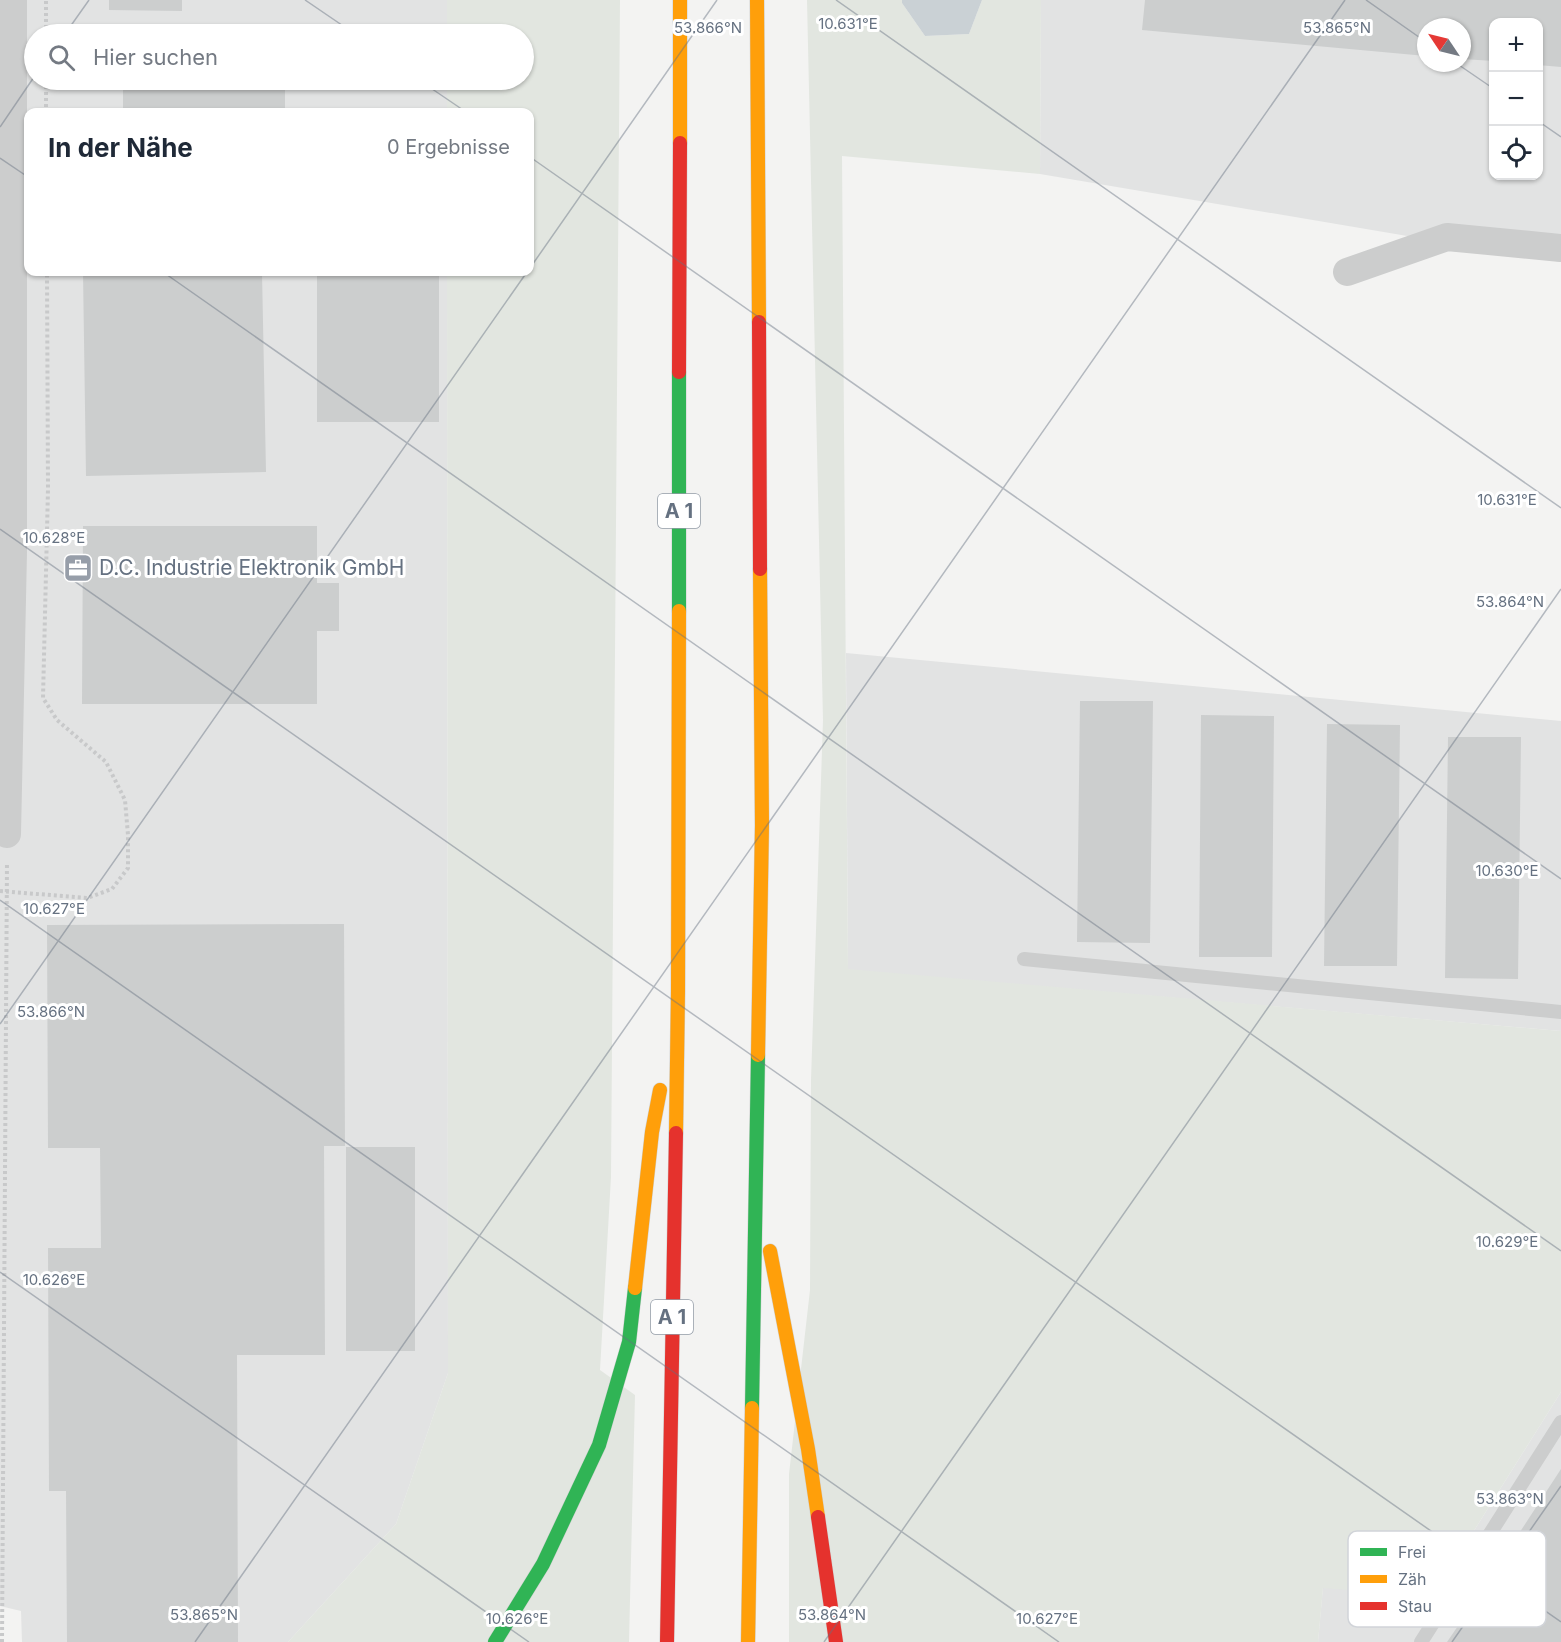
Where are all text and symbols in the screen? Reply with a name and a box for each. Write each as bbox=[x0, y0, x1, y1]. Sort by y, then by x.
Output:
text: 10.631°E bbox=[818, 14, 878, 33]
text: 53.866°N bbox=[674, 18, 742, 37]
text: 53.865°N bbox=[1303, 18, 1371, 37]
north arrow bbox=[1417, 18, 1471, 72]
map controls bbox=[1489, 18, 1543, 180]
button: + bbox=[1489, 18, 1543, 72]
search box bbox=[24, 24, 534, 90]
icon: search bbox=[45, 41, 78, 74]
text: Hier suchen bbox=[93, 44, 218, 70]
button: − bbox=[1489, 72, 1543, 126]
button: locate bbox=[1489, 126, 1543, 180]
text: In der Nähe bbox=[48, 132, 193, 163]
text: 0 Ergebnisse bbox=[387, 135, 510, 159]
text: 10.631°E bbox=[1477, 490, 1537, 509]
road number: A 1 bbox=[658, 494, 700, 528]
text: 10.628°E bbox=[23, 528, 85, 547]
office icon: D.C. Industrie Elektronik GmbH bbox=[62, 552, 94, 584]
place label: D.C. Industrie Elektronik GmbH bbox=[99, 555, 404, 580]
text: 53.864°N bbox=[1476, 592, 1544, 611]
text: 10.630°E bbox=[1475, 861, 1539, 880]
text: 10.627°E bbox=[23, 899, 85, 918]
text: 53.866°N bbox=[17, 1002, 85, 1021]
text: 10.629°E bbox=[1476, 1232, 1538, 1251]
text: 10.626°E bbox=[23, 1270, 85, 1289]
road number: A 1 bbox=[651, 1300, 693, 1334]
text: 53.863°N bbox=[1476, 1489, 1544, 1508]
legend bbox=[1348, 1531, 1546, 1627]
text: Frei bbox=[1398, 1542, 1426, 1562]
text: Zäh bbox=[1398, 1569, 1427, 1589]
text: Stau bbox=[1398, 1596, 1432, 1616]
text: 53.865°N bbox=[170, 1605, 238, 1624]
text: 53.864°N bbox=[798, 1605, 866, 1624]
text: 10.626°E bbox=[486, 1609, 548, 1628]
text: 10.627°E bbox=[1016, 1609, 1078, 1628]

